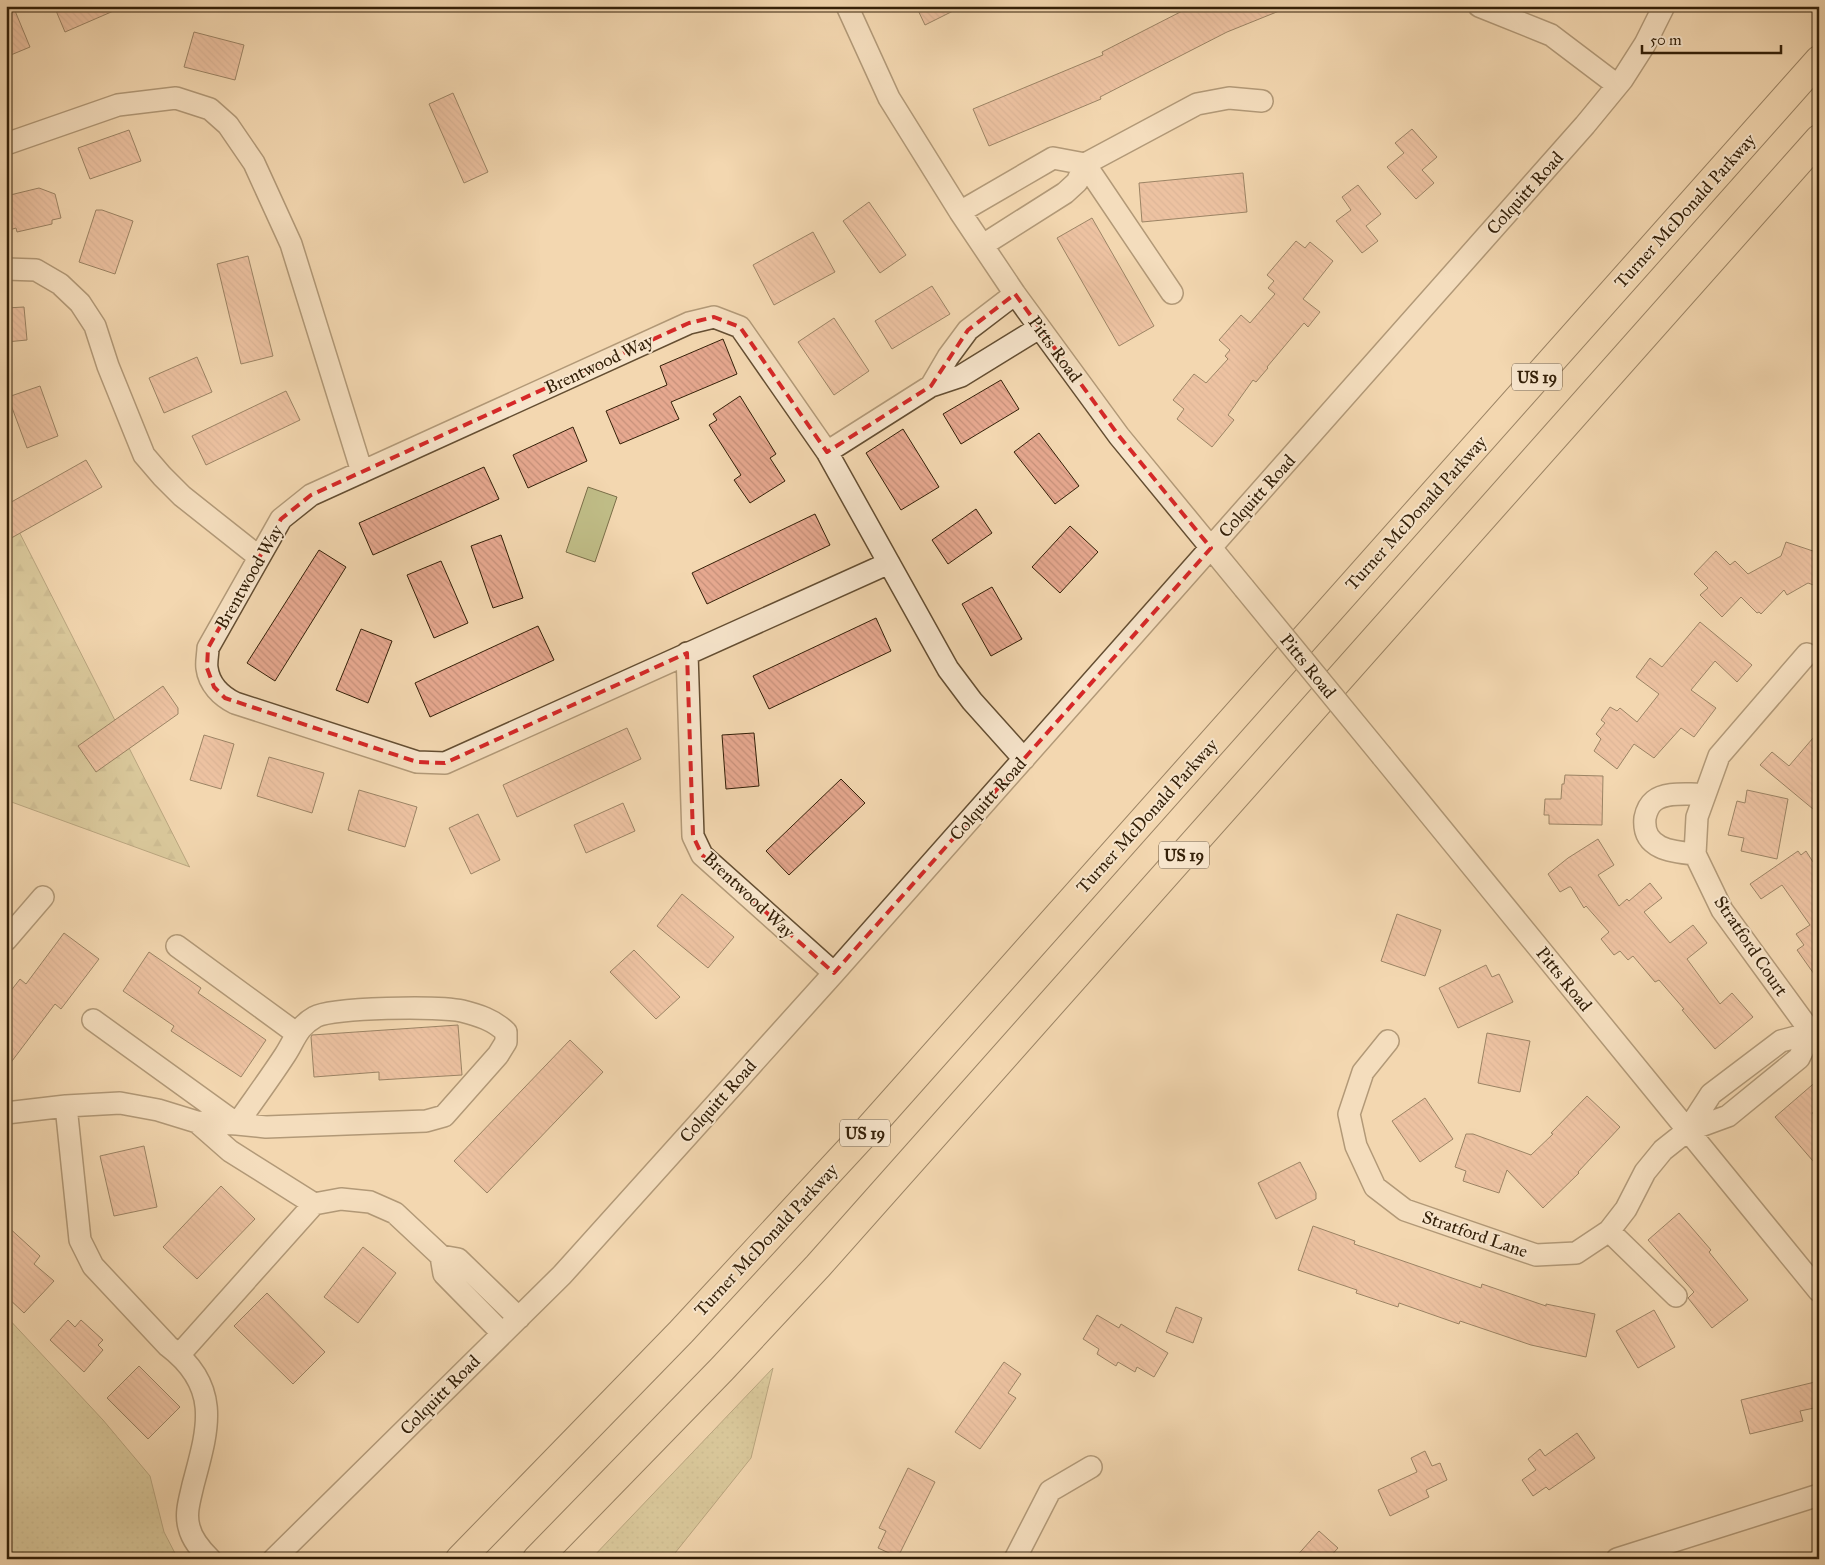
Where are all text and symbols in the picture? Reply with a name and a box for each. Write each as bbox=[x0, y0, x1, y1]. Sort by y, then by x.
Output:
scale bar bbox=[1642, 22, 1781, 54]
text: 50 m bbox=[1650, 31, 1682, 49]
street label: Turner McDonald Parkway bbox=[1610, 129, 1761, 293]
street label: Colquitt Road bbox=[1482, 147, 1569, 240]
street label: Pitts Road bbox=[1024, 312, 1086, 386]
street label: Brentwood Way bbox=[541, 329, 657, 399]
road number: US 19 bbox=[1512, 364, 1562, 391]
street label: Turner McDonald Parkway bbox=[1341, 431, 1492, 595]
street label: Colquitt Road bbox=[1214, 450, 1301, 543]
street label: Brentwood Way bbox=[210, 520, 288, 633]
street label: Pitts Road bbox=[1275, 629, 1341, 703]
street label: Turner McDonald Parkway bbox=[1072, 734, 1223, 898]
street label: Colquitt Road bbox=[945, 753, 1032, 846]
road number: US 19 bbox=[1159, 842, 1209, 868]
street label: Brentwood Way bbox=[699, 847, 800, 943]
street label: Stratford Court bbox=[1709, 892, 1793, 1001]
street label: Pitts Road bbox=[1531, 942, 1597, 1016]
street label: Colquitt Road bbox=[675, 1055, 762, 1148]
road number: US 19 bbox=[840, 1120, 890, 1146]
street label: Turner McDonald Parkway bbox=[690, 1159, 843, 1321]
street label: Stratford Lane bbox=[1419, 1206, 1531, 1262]
street label: Colquitt Road bbox=[395, 1350, 485, 1440]

